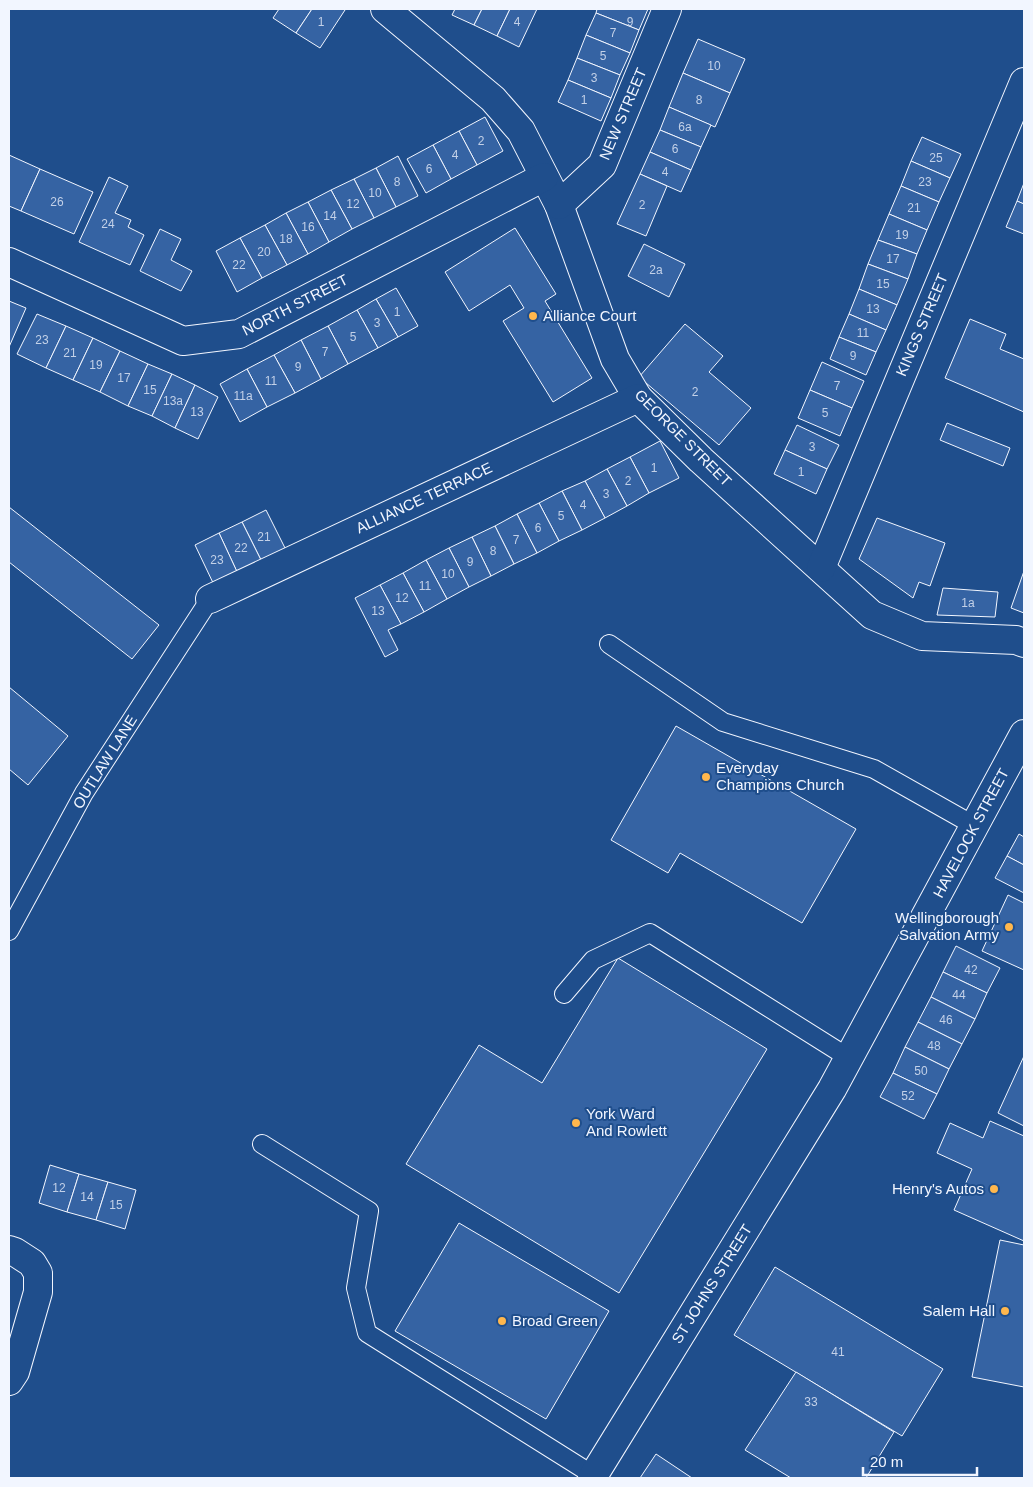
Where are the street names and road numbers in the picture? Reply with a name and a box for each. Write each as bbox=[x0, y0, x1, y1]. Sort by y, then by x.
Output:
street label: NEW STREET bbox=[596, 65, 650, 162]
street label: NORTH STREET bbox=[239, 271, 350, 339]
street label: KINGS STREET bbox=[892, 271, 951, 379]
street label: GEORGE STREET bbox=[632, 386, 735, 489]
street label: ALLIANCE TERRACE bbox=[353, 459, 494, 537]
street label: OUTLAW LANE bbox=[69, 712, 140, 812]
street label: HAVELOCK STREET bbox=[929, 765, 1012, 900]
street label: ST JOHNS STREET bbox=[668, 1221, 755, 1346]

